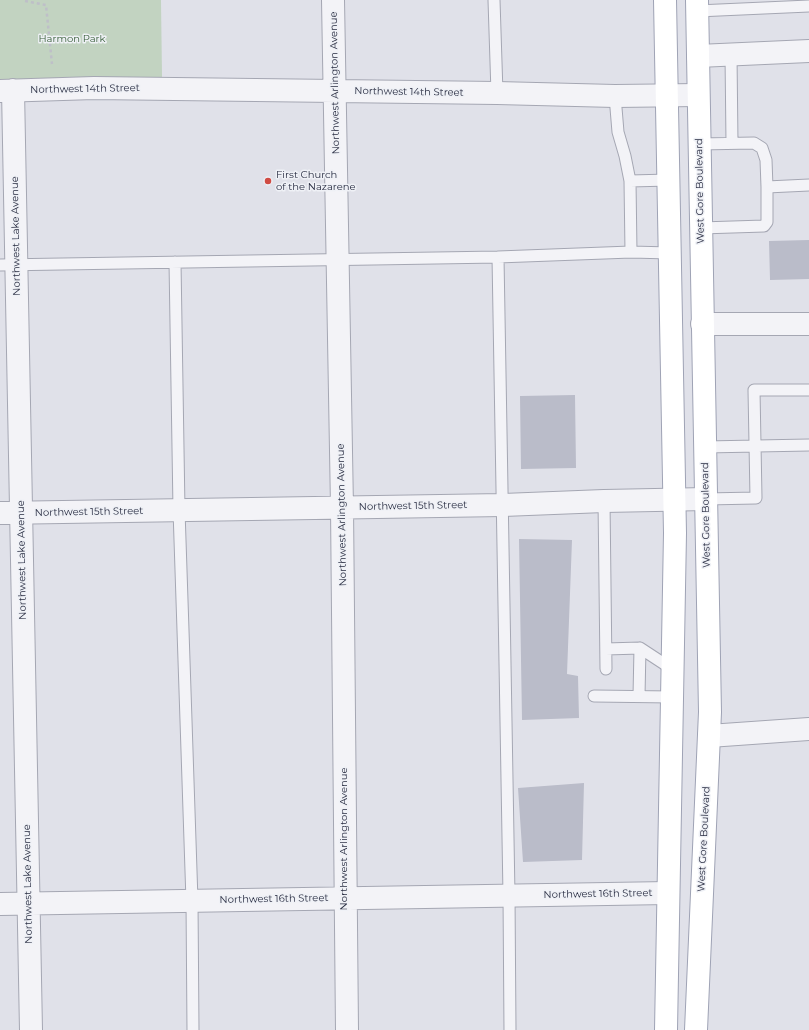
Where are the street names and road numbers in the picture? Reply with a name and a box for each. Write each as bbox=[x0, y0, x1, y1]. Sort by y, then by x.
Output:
street label: Northwest Arlington Avenue bbox=[328, 11, 342, 155]
street label: Northwest 14th Street bbox=[30, 82, 140, 96]
street label: Northwest 14th Street bbox=[354, 85, 464, 99]
street label: West Gore Boulevard bbox=[693, 138, 707, 244]
street label: Northwest Lake Avenue bbox=[9, 176, 23, 296]
street label: Northwest Arlington Avenue bbox=[335, 443, 349, 587]
street label: West Gore Boulevard bbox=[699, 462, 713, 568]
street label: Northwest 15th Street bbox=[359, 499, 467, 513]
street label: Northwest Lake Avenue bbox=[15, 500, 29, 620]
street label: Northwest 15th Street bbox=[35, 505, 143, 519]
street label: Northwest Arlington Avenue bbox=[338, 768, 350, 910]
street label: West Gore Boulevard bbox=[695, 786, 713, 892]
street label: Northwest Lake Avenue bbox=[21, 824, 35, 944]
street label: Northwest 16th Street bbox=[543, 887, 653, 901]
street label: Northwest 16th Street bbox=[219, 892, 329, 906]

